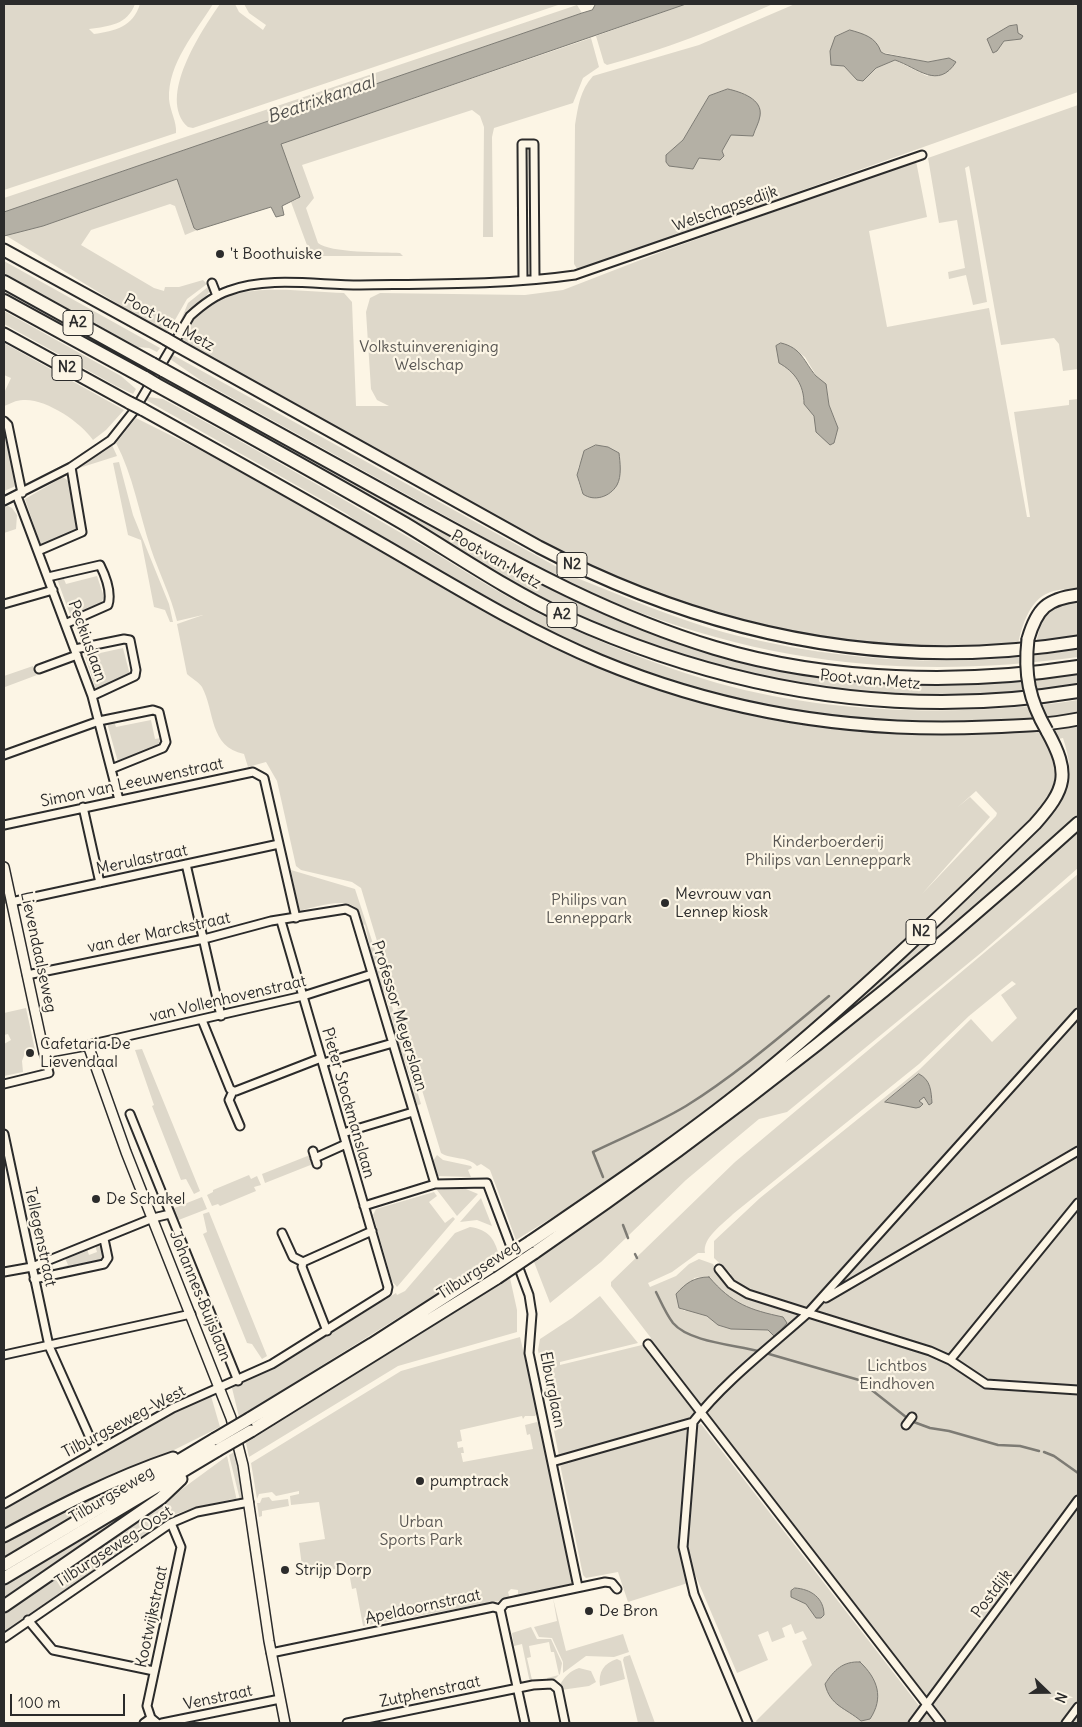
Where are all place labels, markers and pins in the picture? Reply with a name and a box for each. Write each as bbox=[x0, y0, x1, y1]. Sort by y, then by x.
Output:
place label: 't Boothuiske bbox=[230, 244, 322, 264]
marker: 't Boothuiske bbox=[214, 248, 226, 260]
place label: Mevrouw van Lennep kiosk bbox=[675, 884, 771, 922]
marker: Mevrouw van Lennep kiosk bbox=[659, 897, 671, 909]
place label: Cafetaria De Lievendaal bbox=[40, 1034, 131, 1072]
marker: Cafetaria De Lievendaal bbox=[24, 1047, 36, 1059]
place label: De Schakel bbox=[106, 1189, 185, 1209]
marker: De Schakel bbox=[90, 1193, 102, 1205]
place label: pumptrack bbox=[430, 1471, 509, 1491]
marker: pumptrack bbox=[414, 1475, 426, 1487]
place label: Strijp Dorp bbox=[295, 1560, 372, 1580]
marker: Strijp Dorp bbox=[279, 1564, 291, 1576]
place label: De Bron bbox=[599, 1601, 658, 1621]
marker: De Bron bbox=[583, 1605, 595, 1617]

